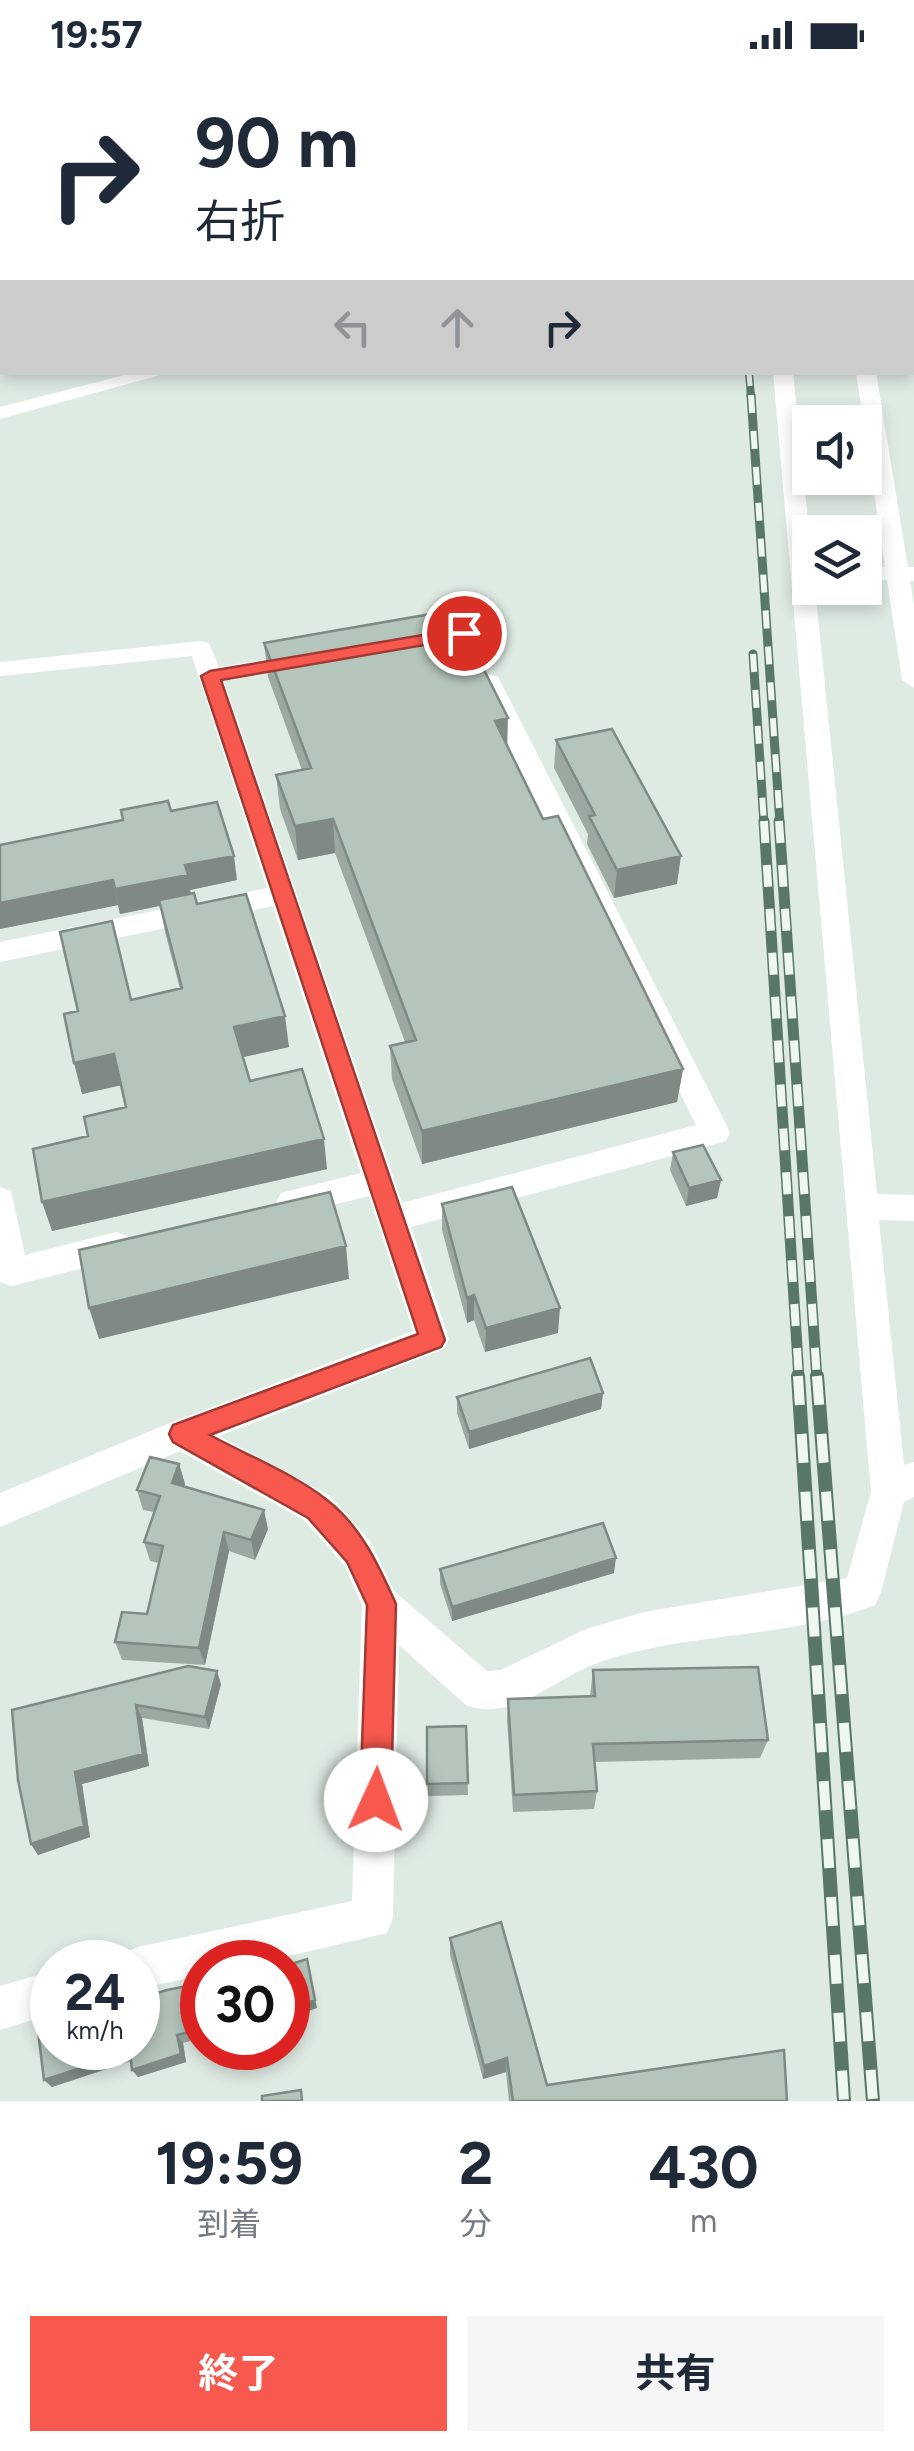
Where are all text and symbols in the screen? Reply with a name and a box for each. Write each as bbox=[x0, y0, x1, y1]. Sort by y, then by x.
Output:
text: 19:57 bbox=[50, 12, 143, 58]
text: 90 m bbox=[195, 100, 359, 185]
icon: right bbox=[30, 110, 160, 240]
text: 右折 bbox=[195, 194, 285, 248]
icon: left bbox=[325, 300, 380, 355]
icon: ahead bbox=[430, 300, 485, 355]
icon: right bbox=[535, 300, 590, 355]
map controls bbox=[792, 405, 882, 605]
button: sound bbox=[792, 405, 882, 495]
button: layers bbox=[792, 515, 882, 605]
pin bbox=[422, 591, 507, 676]
icon: arrive bbox=[437, 606, 492, 661]
position arrow bbox=[324, 1748, 428, 1852]
speed limit sign: 30 bbox=[180, 1940, 310, 2070]
text: 24 bbox=[65, 1962, 125, 2023]
text: km/h bbox=[66, 2015, 124, 2045]
text: 19:59 bbox=[155, 2127, 303, 2199]
text: 2 bbox=[458, 2127, 493, 2199]
text: 430 bbox=[648, 2131, 759, 2203]
text: m bbox=[690, 2202, 717, 2240]
text: 到着 bbox=[197, 2205, 261, 2243]
text: 分 bbox=[460, 2205, 492, 2243]
button: 終了 bbox=[30, 2316, 447, 2431]
button: 共有 bbox=[467, 2316, 884, 2431]

